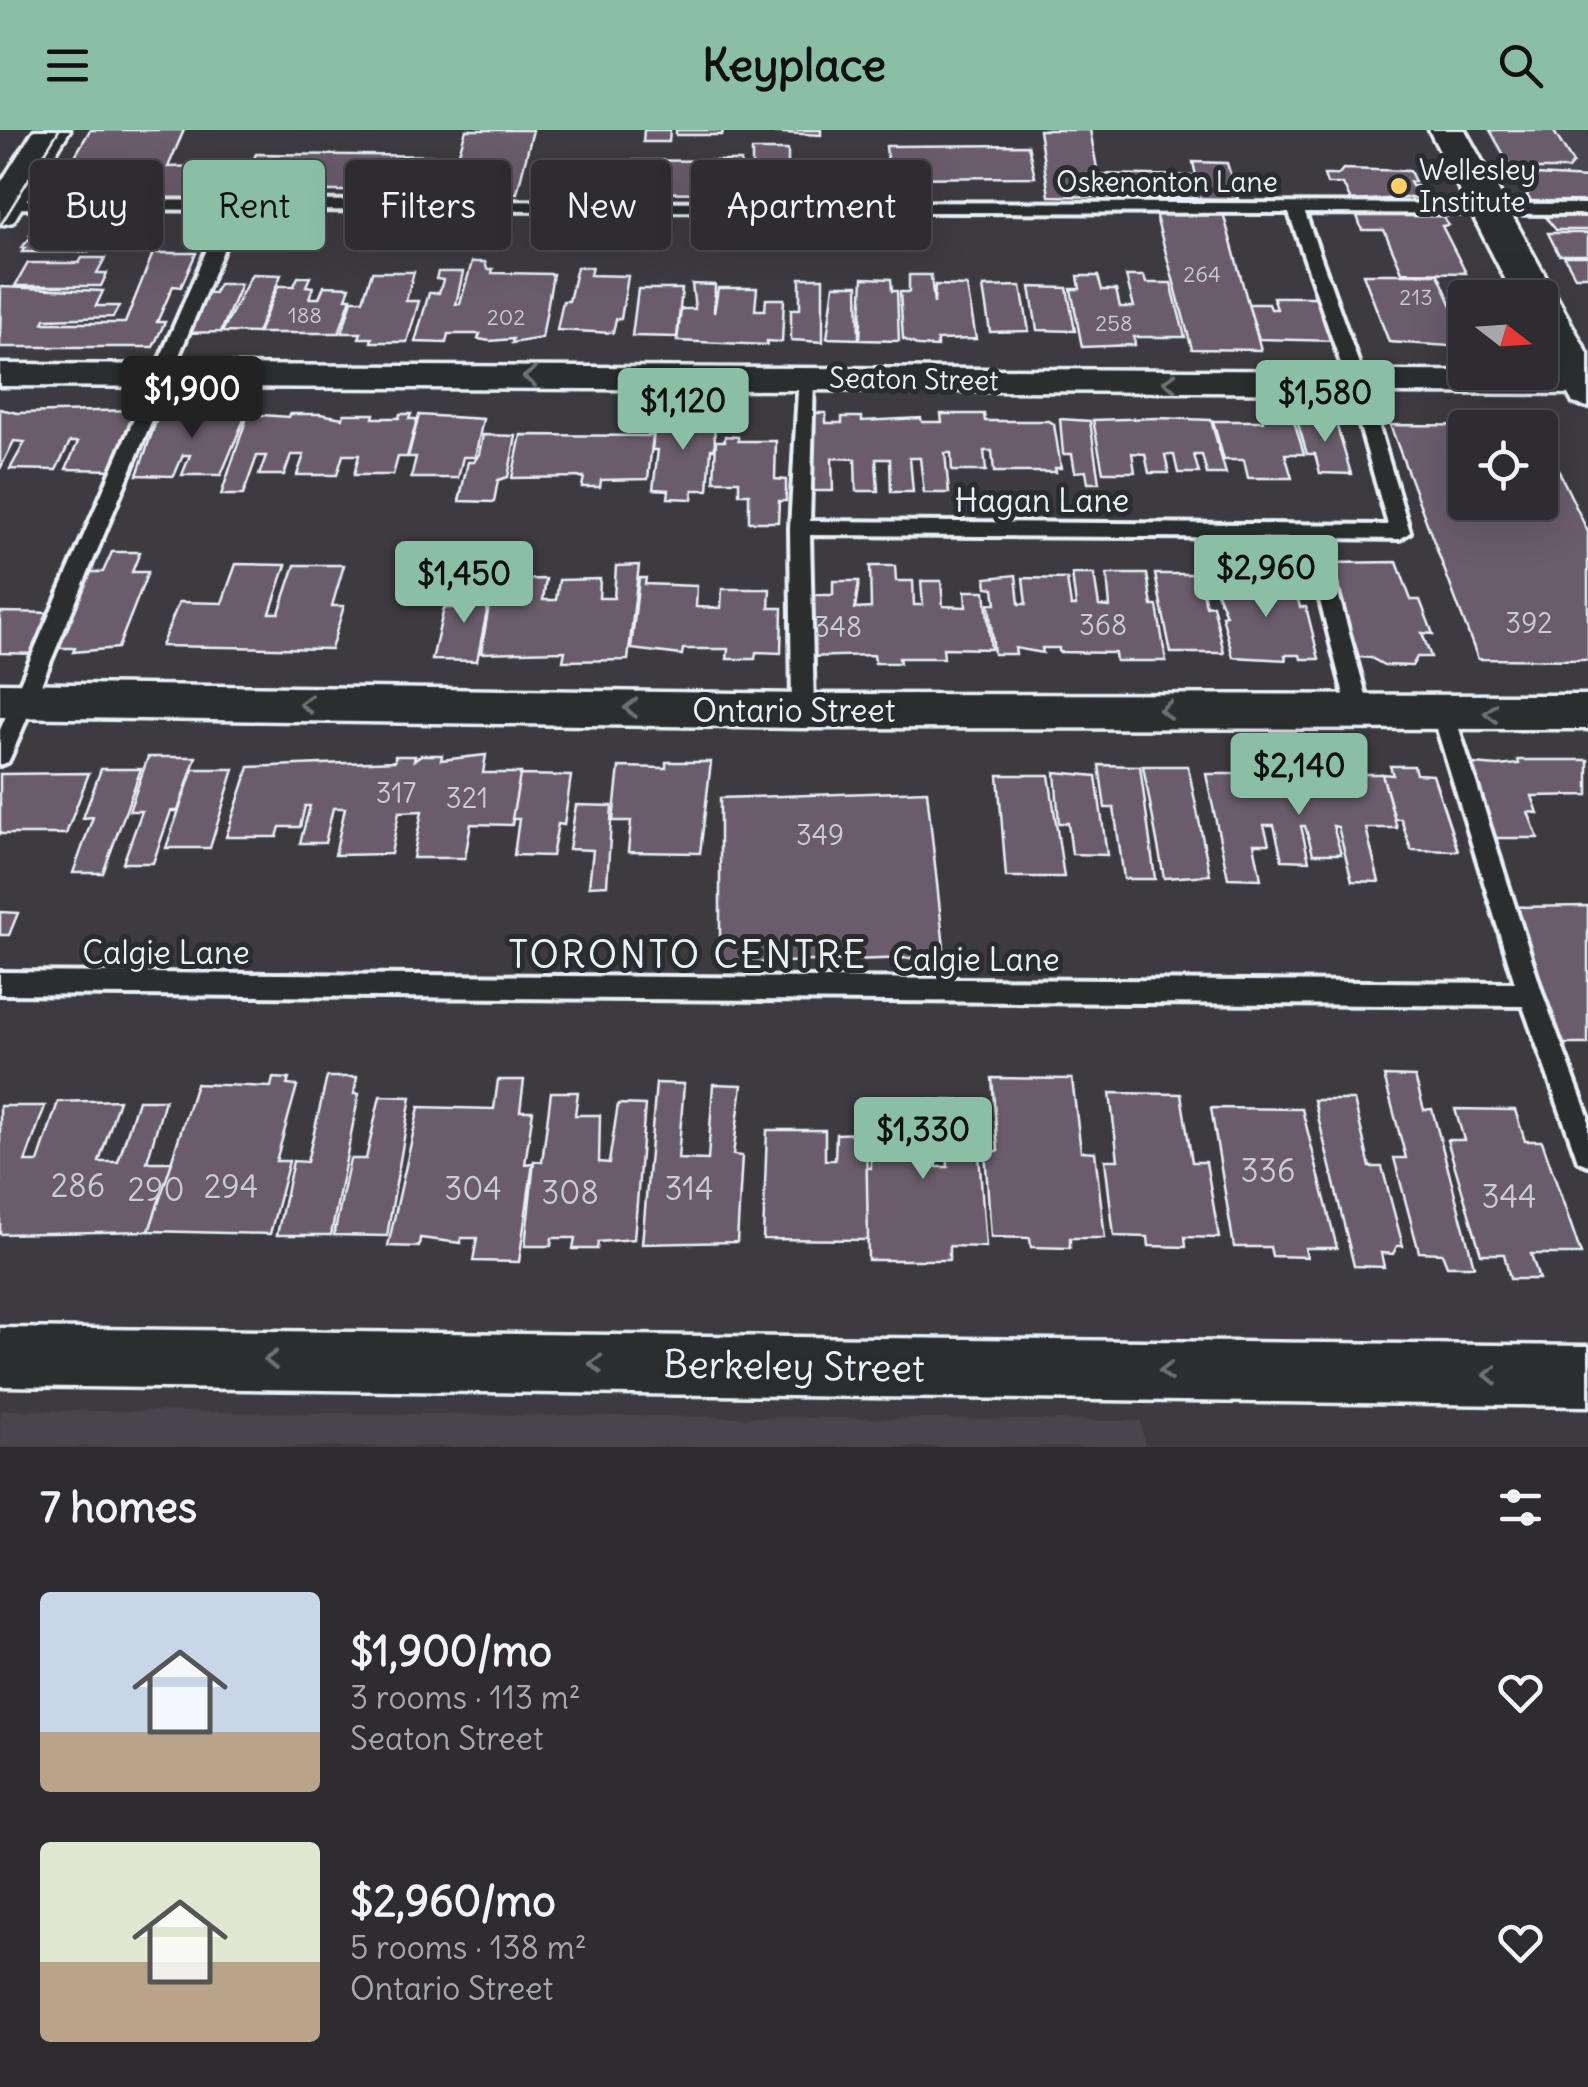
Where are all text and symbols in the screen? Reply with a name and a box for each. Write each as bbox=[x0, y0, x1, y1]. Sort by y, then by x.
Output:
text: Keyplace bbox=[702, 37, 886, 93]
icon: menu bbox=[40, 38, 95, 93]
icon: search bbox=[1493, 38, 1548, 93]
place label: Wellesley Institute bbox=[1419, 152, 1536, 220]
chip: Buy bbox=[30, 160, 163, 250]
chip: Rent bbox=[183, 160, 325, 250]
chip: Filters bbox=[345, 160, 511, 250]
chip: New bbox=[531, 160, 671, 250]
chip: Apartment bbox=[691, 160, 931, 250]
street label: Oskenonton Lane bbox=[1056, 164, 1278, 200]
marker: Wellesley Institute bbox=[1388, 175, 1410, 197]
house number: 264 bbox=[1183, 260, 1221, 288]
north arrow bbox=[1448, 280, 1558, 390]
map controls bbox=[1448, 280, 1558, 520]
house number: 213 bbox=[1399, 283, 1433, 311]
house number: 188 bbox=[288, 301, 322, 329]
house number: 202 bbox=[487, 303, 525, 331]
house number: 258 bbox=[1095, 309, 1133, 337]
pin: $1,900 bbox=[111, 356, 273, 441]
street label: Seaton Street bbox=[829, 360, 999, 398]
pin: $1,580 bbox=[1244, 360, 1406, 445]
one-way arrow bbox=[521, 367, 537, 388]
text: $1,900 bbox=[143, 368, 241, 409]
pin: $1,120 bbox=[602, 368, 764, 453]
one-way arrow bbox=[1161, 371, 1176, 393]
text: $1,580 bbox=[1278, 372, 1372, 413]
text: $1,120 bbox=[640, 380, 726, 421]
button: locate bbox=[1448, 410, 1558, 520]
street label: Hagan Lane bbox=[955, 480, 1129, 521]
pin: $2,960 bbox=[1185, 535, 1347, 620]
pin: $1,450 bbox=[383, 541, 545, 626]
text: $2,960 bbox=[1216, 547, 1316, 588]
text: $1,450 bbox=[417, 553, 511, 594]
house number: 392 bbox=[1505, 605, 1553, 641]
house number: 368 bbox=[1079, 607, 1127, 643]
house number: 348 bbox=[814, 609, 862, 645]
street label: Ontario Street bbox=[692, 690, 896, 731]
one-way arrow bbox=[297, 693, 312, 715]
one-way arrow bbox=[622, 698, 638, 719]
one-way arrow bbox=[1157, 699, 1172, 721]
one-way arrow bbox=[1482, 702, 1498, 724]
pin: $2,140 bbox=[1218, 733, 1380, 818]
text: $2,140 bbox=[1253, 745, 1345, 786]
house number: 317 bbox=[376, 775, 416, 811]
house number: 321 bbox=[446, 780, 488, 816]
house number: 349 bbox=[796, 817, 844, 853]
district label: TORONTO CENTRE bbox=[508, 931, 868, 978]
street label: Calgie Lane bbox=[82, 932, 250, 973]
street label: Calgie Lane bbox=[892, 939, 1060, 980]
pin: $1,330 bbox=[842, 1097, 1004, 1182]
text: $1,330 bbox=[876, 1109, 970, 1150]
house number: 336 bbox=[1241, 1150, 1295, 1191]
house number: 286 bbox=[51, 1165, 105, 1206]
house number: 294 bbox=[204, 1166, 258, 1207]
house number: 304 bbox=[444, 1168, 502, 1209]
house number: 314 bbox=[664, 1168, 714, 1209]
house number: 290 bbox=[128, 1169, 185, 1210]
house number: 308 bbox=[541, 1172, 599, 1213]
house number: 344 bbox=[1481, 1176, 1537, 1217]
street label: Berkeley Street bbox=[663, 1340, 925, 1392]
one-way arrow bbox=[262, 1349, 278, 1371]
one-way arrow bbox=[587, 1353, 602, 1375]
one-way arrow bbox=[1157, 1360, 1172, 1382]
one-way arrow bbox=[1482, 1364, 1498, 1386]
icon: filters bbox=[1493, 1480, 1548, 1535]
text: 7 homes bbox=[40, 1481, 197, 1533]
text: $1,900/mo bbox=[350, 1625, 552, 1677]
icon: home bbox=[120, 1632, 240, 1752]
icon: heart bbox=[1493, 1665, 1548, 1720]
text: 3 rooms · 113 m² bbox=[350, 1677, 581, 1718]
text: Seaton Street bbox=[350, 1718, 544, 1759]
text: $2,960/mo bbox=[350, 1875, 556, 1927]
icon: home bbox=[120, 1882, 240, 2002]
icon: heart bbox=[1493, 1915, 1548, 1970]
text: 5 rooms · 138 m² bbox=[350, 1927, 587, 1968]
text: Ontario Street bbox=[350, 1968, 553, 2009]

